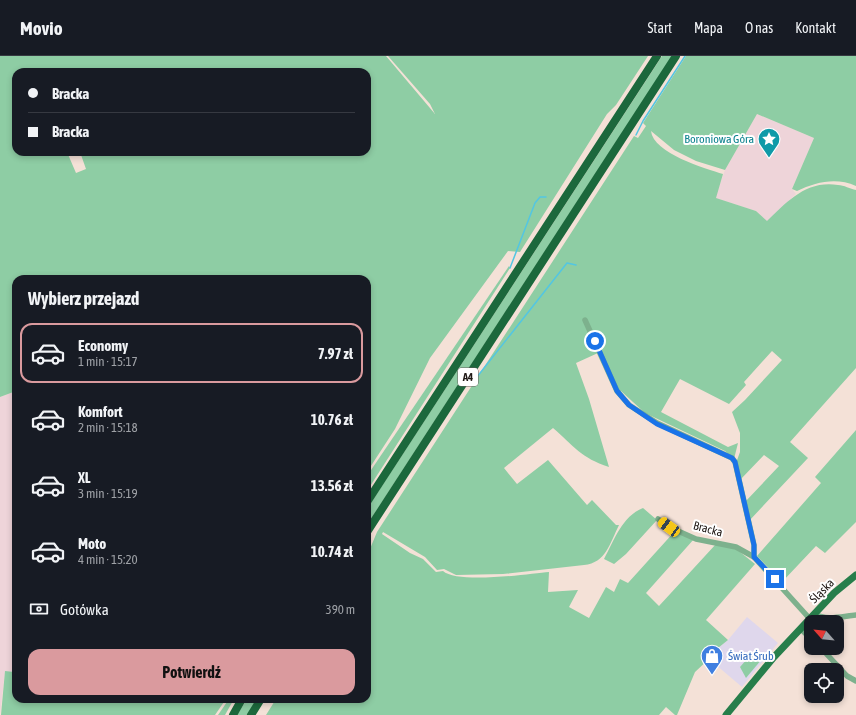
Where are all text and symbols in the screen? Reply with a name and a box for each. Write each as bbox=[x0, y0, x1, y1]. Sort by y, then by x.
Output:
text: Movio bbox=[20, 17, 63, 39]
text: Start bbox=[647, 20, 672, 36]
text: Mapa bbox=[694, 20, 723, 36]
text: O nas bbox=[745, 20, 773, 36]
text: Kontakt bbox=[795, 20, 836, 36]
text: Bracka bbox=[52, 85, 89, 102]
text: Bracka bbox=[52, 123, 89, 140]
place icon: Boroniowa Góra bbox=[756, 126, 782, 159]
place label: Boroniowa Góra bbox=[684, 132, 754, 146]
text: Wybierz przejazd bbox=[28, 288, 139, 309]
route start bbox=[586, 332, 604, 350]
icon: car bbox=[30, 335, 66, 371]
text: Economy bbox=[78, 337, 128, 354]
text: 7.97 zł bbox=[318, 345, 353, 362]
text: 1 min · 15:17 bbox=[78, 354, 138, 369]
road number: A4 bbox=[458, 368, 478, 386]
icon: car bbox=[30, 401, 66, 437]
text: Komfort bbox=[78, 403, 123, 420]
text: 10.76 zł bbox=[311, 411, 353, 428]
text: 2 min · 15:18 bbox=[78, 420, 138, 435]
icon: car bbox=[30, 467, 66, 503]
text: XL bbox=[78, 469, 91, 486]
text: 13.56 zł bbox=[311, 477, 353, 494]
text: 3 min · 15:19 bbox=[78, 486, 138, 501]
car bbox=[656, 515, 682, 539]
street label: Bracka bbox=[692, 518, 724, 540]
icon: car bbox=[30, 533, 66, 569]
text: Moto bbox=[78, 535, 106, 552]
text: 10.74 zł bbox=[311, 543, 353, 560]
text: 4 min · 15:20 bbox=[78, 552, 138, 567]
route end bbox=[766, 570, 784, 588]
street label: Śląska bbox=[807, 576, 837, 606]
icon: cash bbox=[28, 598, 50, 620]
text: Gotówka bbox=[60, 601, 109, 618]
text: 390 m bbox=[326, 602, 355, 617]
north arrow bbox=[804, 615, 844, 655]
map controls bbox=[804, 615, 844, 703]
shop icon: Świat Śrub bbox=[699, 643, 725, 676]
button: Potwierdź bbox=[28, 649, 355, 695]
place label: Świat Śrub bbox=[728, 649, 774, 663]
button: locate bbox=[804, 663, 844, 703]

